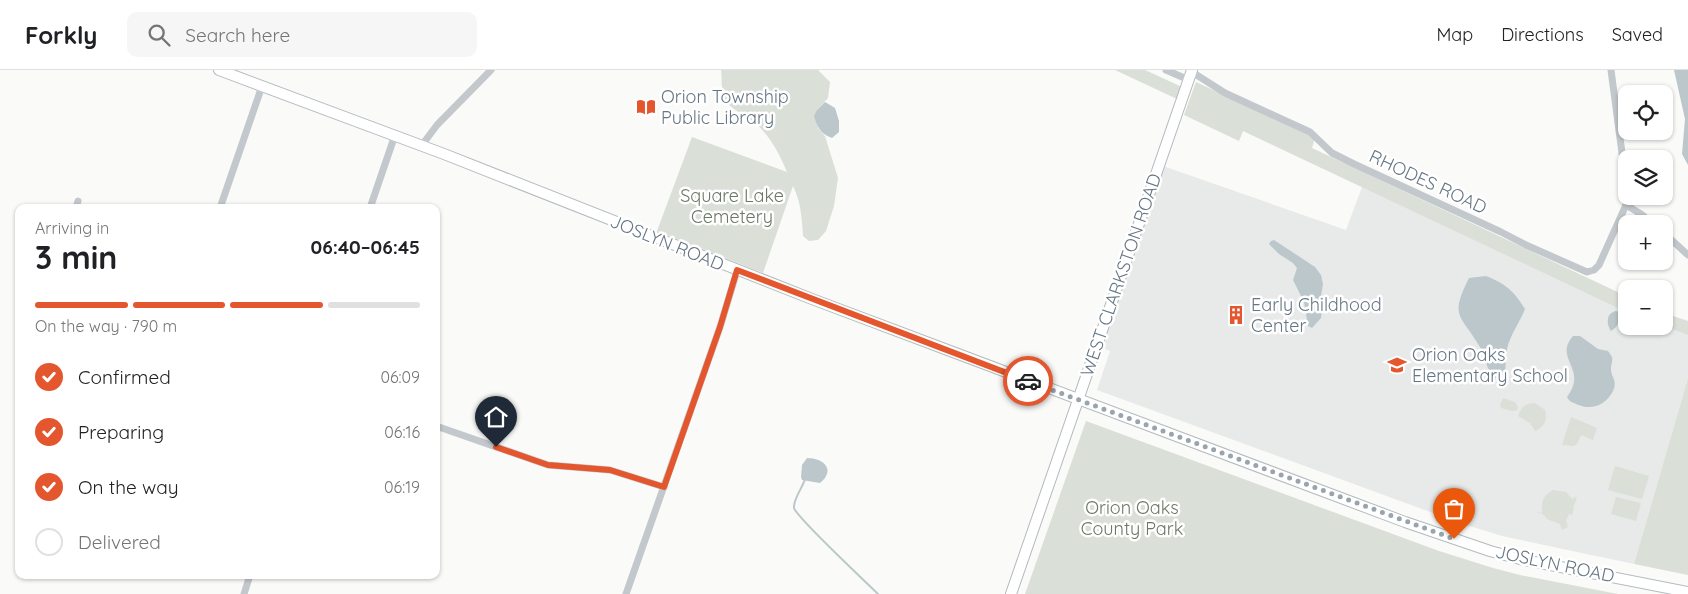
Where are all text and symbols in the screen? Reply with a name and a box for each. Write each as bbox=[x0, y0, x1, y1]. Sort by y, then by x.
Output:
search box bbox=[127, 12, 477, 57]
text: Forkly bbox=[25, 20, 97, 50]
icon: search bbox=[145, 21, 173, 49]
text: Search here bbox=[185, 23, 290, 47]
text: Map bbox=[1436, 23, 1473, 46]
text: Directions bbox=[1501, 23, 1584, 46]
text: Saved bbox=[1612, 23, 1663, 46]
place label: Orion Township Public Library bbox=[661, 85, 789, 129]
map controls bbox=[1618, 85, 1673, 335]
button: locate bbox=[1618, 85, 1673, 140]
library icon: Orion Township Public Library bbox=[635, 96, 657, 118]
street label: RHODES ROAD bbox=[1366, 144, 1491, 219]
button: layers bbox=[1618, 150, 1673, 205]
street label: WEST CLARKSTON ROAD bbox=[1075, 170, 1166, 379]
park label: Square Lake Cemetery bbox=[680, 184, 784, 228]
street label: JOSLYN ROAD bbox=[607, 209, 728, 276]
button: + bbox=[1618, 215, 1673, 270]
text: Arriving in bbox=[35, 218, 109, 238]
text: 06:40–06:45 bbox=[311, 235, 420, 259]
text: 3 min bbox=[35, 237, 117, 277]
button: − bbox=[1618, 280, 1673, 335]
place label: Early Childhood Center bbox=[1251, 293, 1382, 337]
building icon: Early Childhood Center bbox=[1225, 304, 1247, 326]
text: On the way · 790 m bbox=[35, 316, 177, 336]
place label: Orion Oaks Elementary School bbox=[1412, 343, 1568, 387]
school or university icon: Orion Oaks Elementary School bbox=[1386, 354, 1408, 376]
courier bbox=[1003, 356, 1053, 406]
icon: check bbox=[35, 363, 63, 391]
text: Confirmed bbox=[78, 365, 171, 389]
text: 06:09 bbox=[380, 367, 420, 387]
icon: car bbox=[1014, 367, 1042, 395]
pin bbox=[475, 396, 517, 447]
icon: home bbox=[482, 403, 510, 431]
icon: check bbox=[35, 418, 63, 446]
text: Preparing bbox=[78, 420, 164, 444]
text: 06:16 bbox=[384, 422, 420, 442]
icon: check bbox=[35, 473, 63, 501]
text: On the way bbox=[78, 475, 179, 499]
text: 06:19 bbox=[384, 477, 420, 497]
pin bbox=[1433, 488, 1475, 539]
icon: bag bbox=[1440, 495, 1468, 523]
park label: Orion Oaks County Park bbox=[1081, 496, 1183, 540]
text: Delivered bbox=[78, 530, 161, 554]
street label: JOSLYN ROAD bbox=[1494, 540, 1617, 587]

